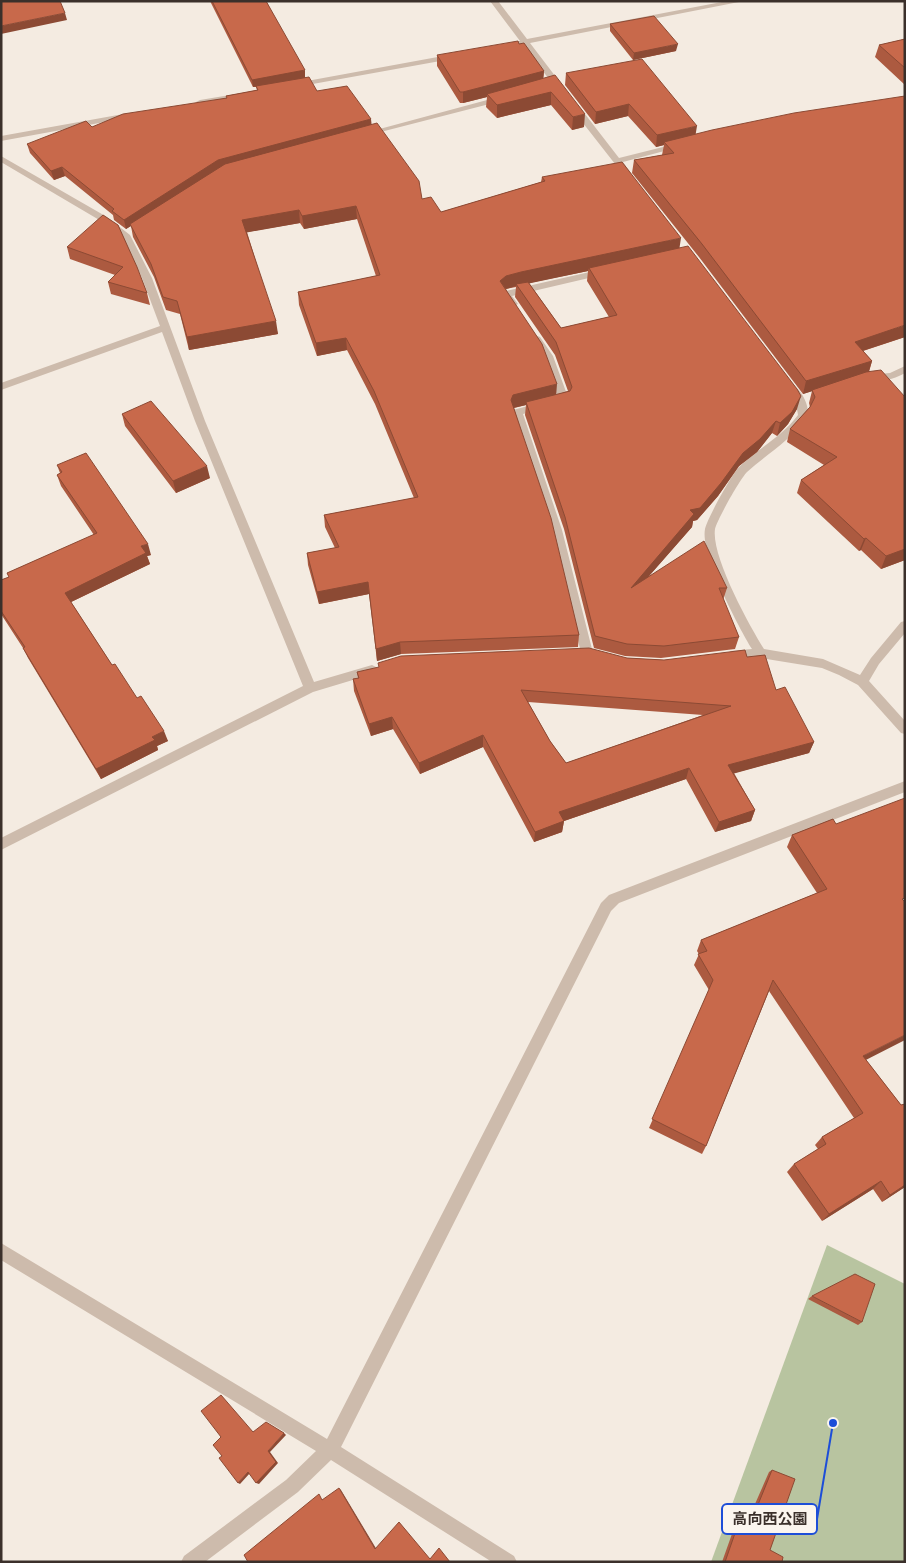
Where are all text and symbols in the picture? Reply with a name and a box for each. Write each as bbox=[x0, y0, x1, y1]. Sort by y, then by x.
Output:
callout: 高向西公園 bbox=[722, 1504, 817, 1534]
text: 高向西公園 bbox=[732, 1509, 808, 1528]

